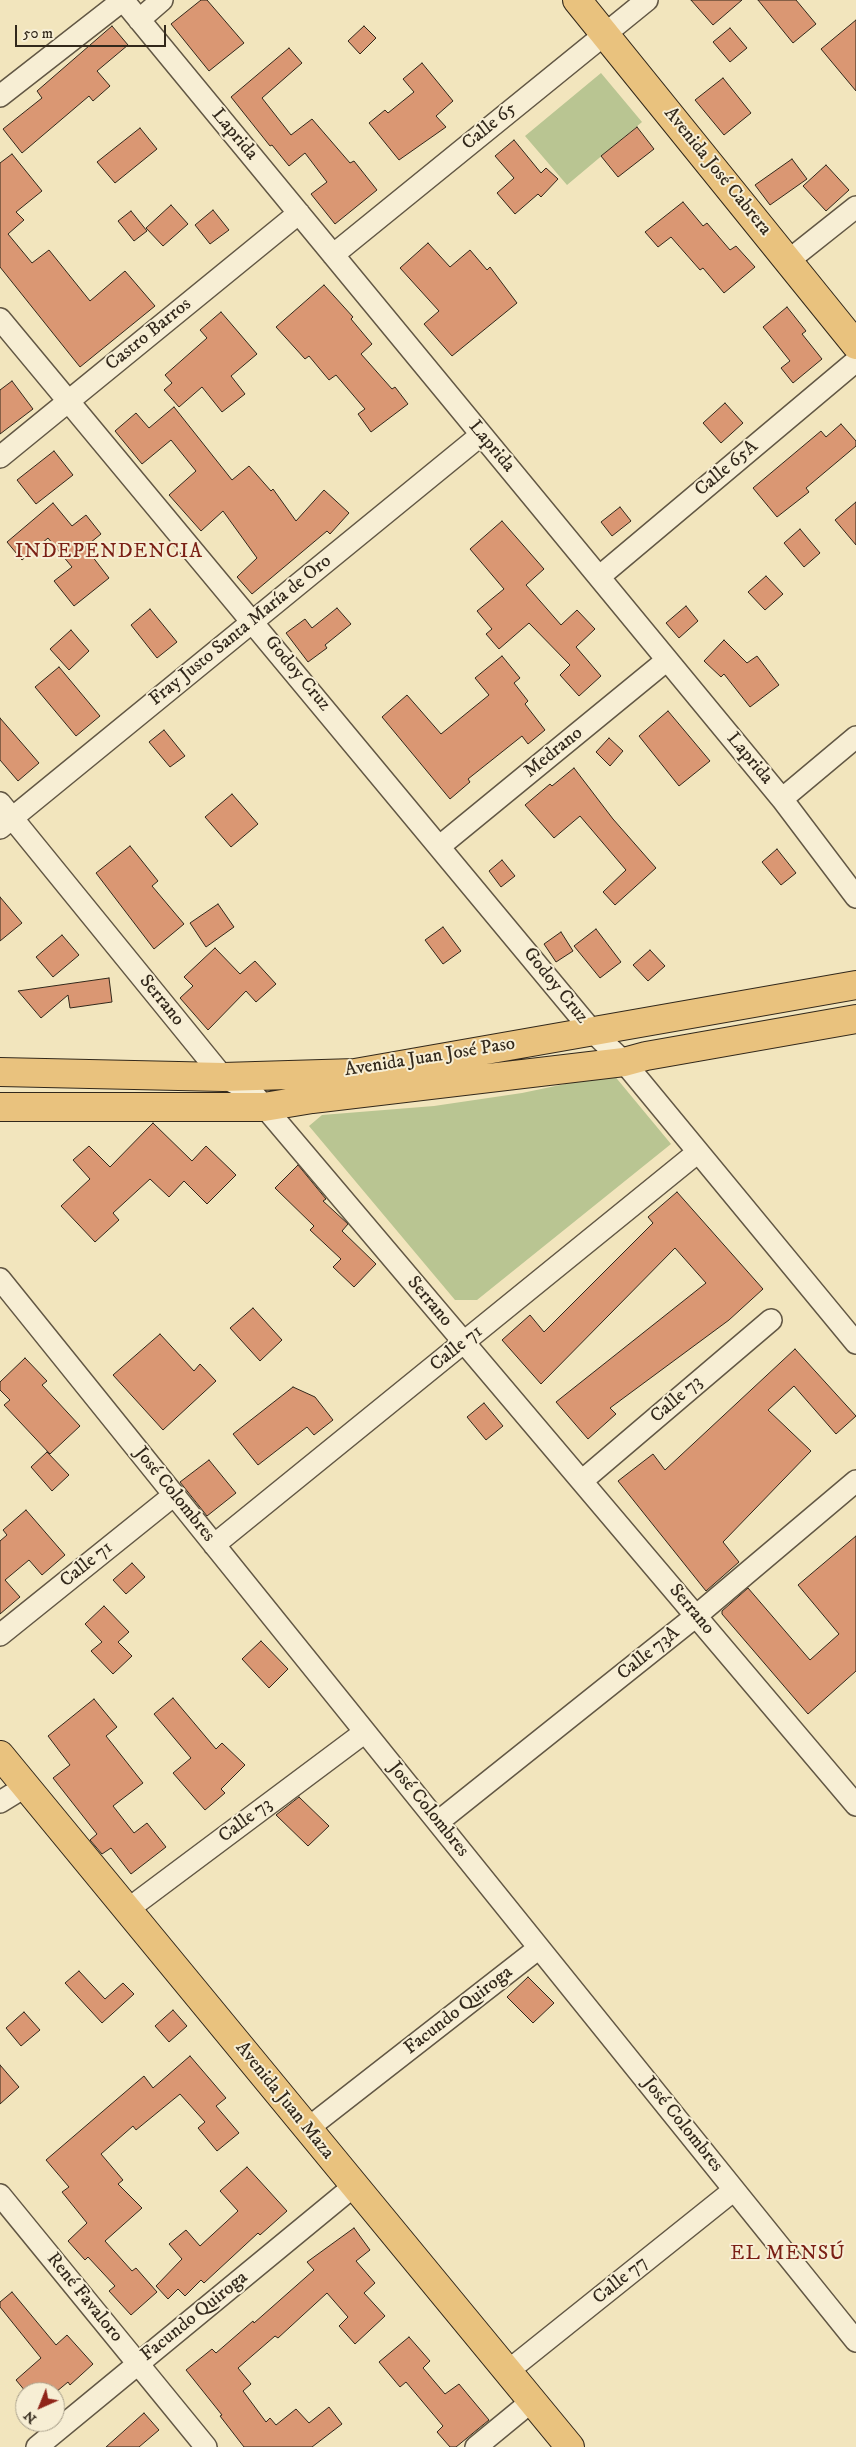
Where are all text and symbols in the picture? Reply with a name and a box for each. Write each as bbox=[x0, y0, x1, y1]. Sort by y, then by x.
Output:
scale bar bbox=[18, 15, 169, 47]
text: 50 m bbox=[23, 24, 53, 43]
street label: Calle 65 bbox=[458, 98, 522, 156]
street label: Avenida José Cabrera bbox=[658, 103, 776, 241]
street label: Laprida bbox=[206, 104, 262, 166]
street label: Castro Barros bbox=[102, 294, 196, 376]
street label: Laprida bbox=[463, 416, 519, 478]
street label: Calle 65A bbox=[691, 436, 763, 502]
district label: INDEPENDENCIA bbox=[13, 541, 205, 565]
street label: Fray Justo Santa María de Oro bbox=[145, 550, 337, 712]
street label: Godoy Cruz bbox=[259, 632, 335, 716]
street label: Medrano bbox=[520, 723, 588, 783]
street label: Laprida bbox=[721, 728, 777, 790]
street label: Godoy Cruz bbox=[517, 943, 593, 1029]
street label: Serrano bbox=[134, 971, 188, 1031]
street label: Avenida Juan José Paso bbox=[343, 1033, 517, 1083]
street label: Serrano bbox=[401, 1272, 457, 1332]
street label: Calle 71 bbox=[426, 1321, 488, 1377]
street label: Calle 73 bbox=[646, 1371, 708, 1429]
street label: José Colombres bbox=[129, 1443, 219, 1547]
street label: Calle 71 bbox=[56, 1537, 118, 1593]
street label: Serrano bbox=[663, 1580, 719, 1640]
street label: Calle 73A bbox=[613, 1622, 685, 1686]
street label: José Colombres bbox=[383, 1758, 473, 1862]
street label: Calle 73 bbox=[215, 1794, 277, 1848]
street label: Facundo Quiroga bbox=[400, 1962, 518, 2060]
street label: Avenida Juan Maza bbox=[230, 2038, 338, 2164]
street label: José Colombres bbox=[637, 2073, 727, 2177]
district label: EL MENSÚ bbox=[729, 2243, 847, 2267]
street label: René Favaloro bbox=[41, 2249, 127, 2347]
street label: Calle 77 bbox=[589, 2252, 653, 2310]
street label: Facundo Quiroga bbox=[137, 2267, 253, 2367]
north arrow bbox=[15, 2382, 65, 2432]
text: N bbox=[20, 2407, 41, 2428]

